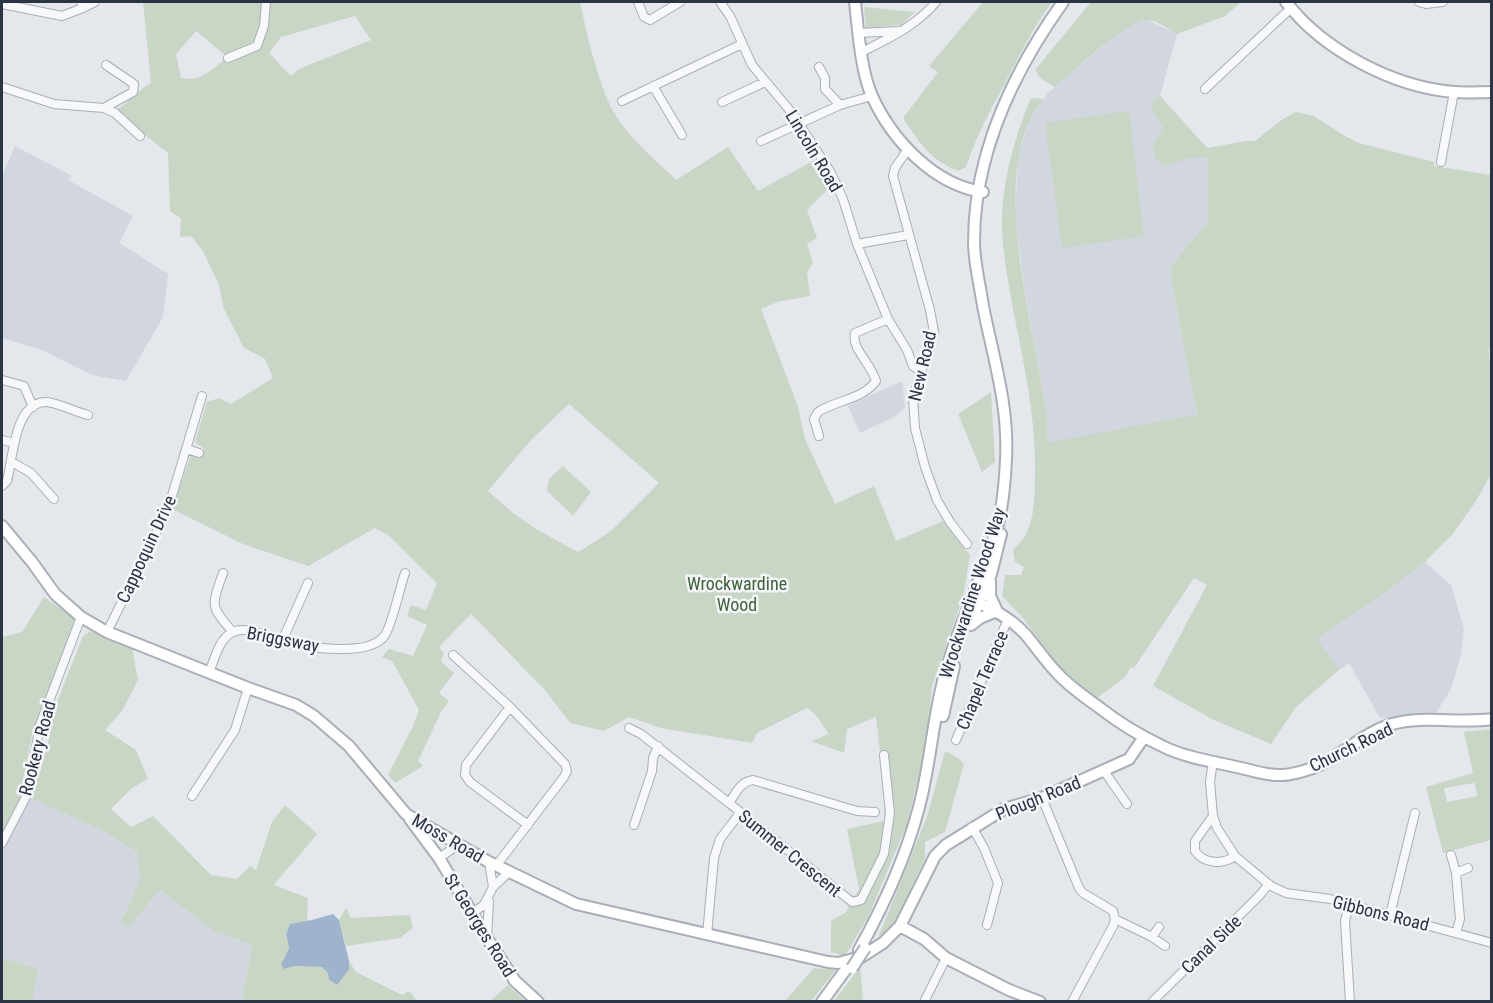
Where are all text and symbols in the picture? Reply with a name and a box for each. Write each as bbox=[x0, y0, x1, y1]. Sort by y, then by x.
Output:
street label: Lincoln Road bbox=[781, 106, 847, 196]
street label: New Road bbox=[904, 329, 940, 403]
street label: Cappoquin Drive bbox=[112, 492, 180, 606]
street label: Wrockwardine Wood Way bbox=[934, 505, 1010, 681]
park label: Wrockwardine Wood bbox=[687, 573, 787, 615]
street label: Briggsway bbox=[245, 622, 321, 656]
street label: Chapel Terrace bbox=[952, 627, 1012, 733]
street label: Rookery Road bbox=[14, 698, 60, 798]
street label: Church Road bbox=[1306, 718, 1396, 776]
street label: Plough Road bbox=[992, 771, 1084, 825]
street label: Summer Crescent bbox=[734, 805, 846, 901]
street label: Moss Road bbox=[408, 809, 488, 867]
street label: St Georges Road bbox=[440, 869, 520, 981]
street label: Gibbons Road bbox=[1331, 891, 1431, 935]
street label: Canal Side bbox=[1177, 910, 1245, 978]

